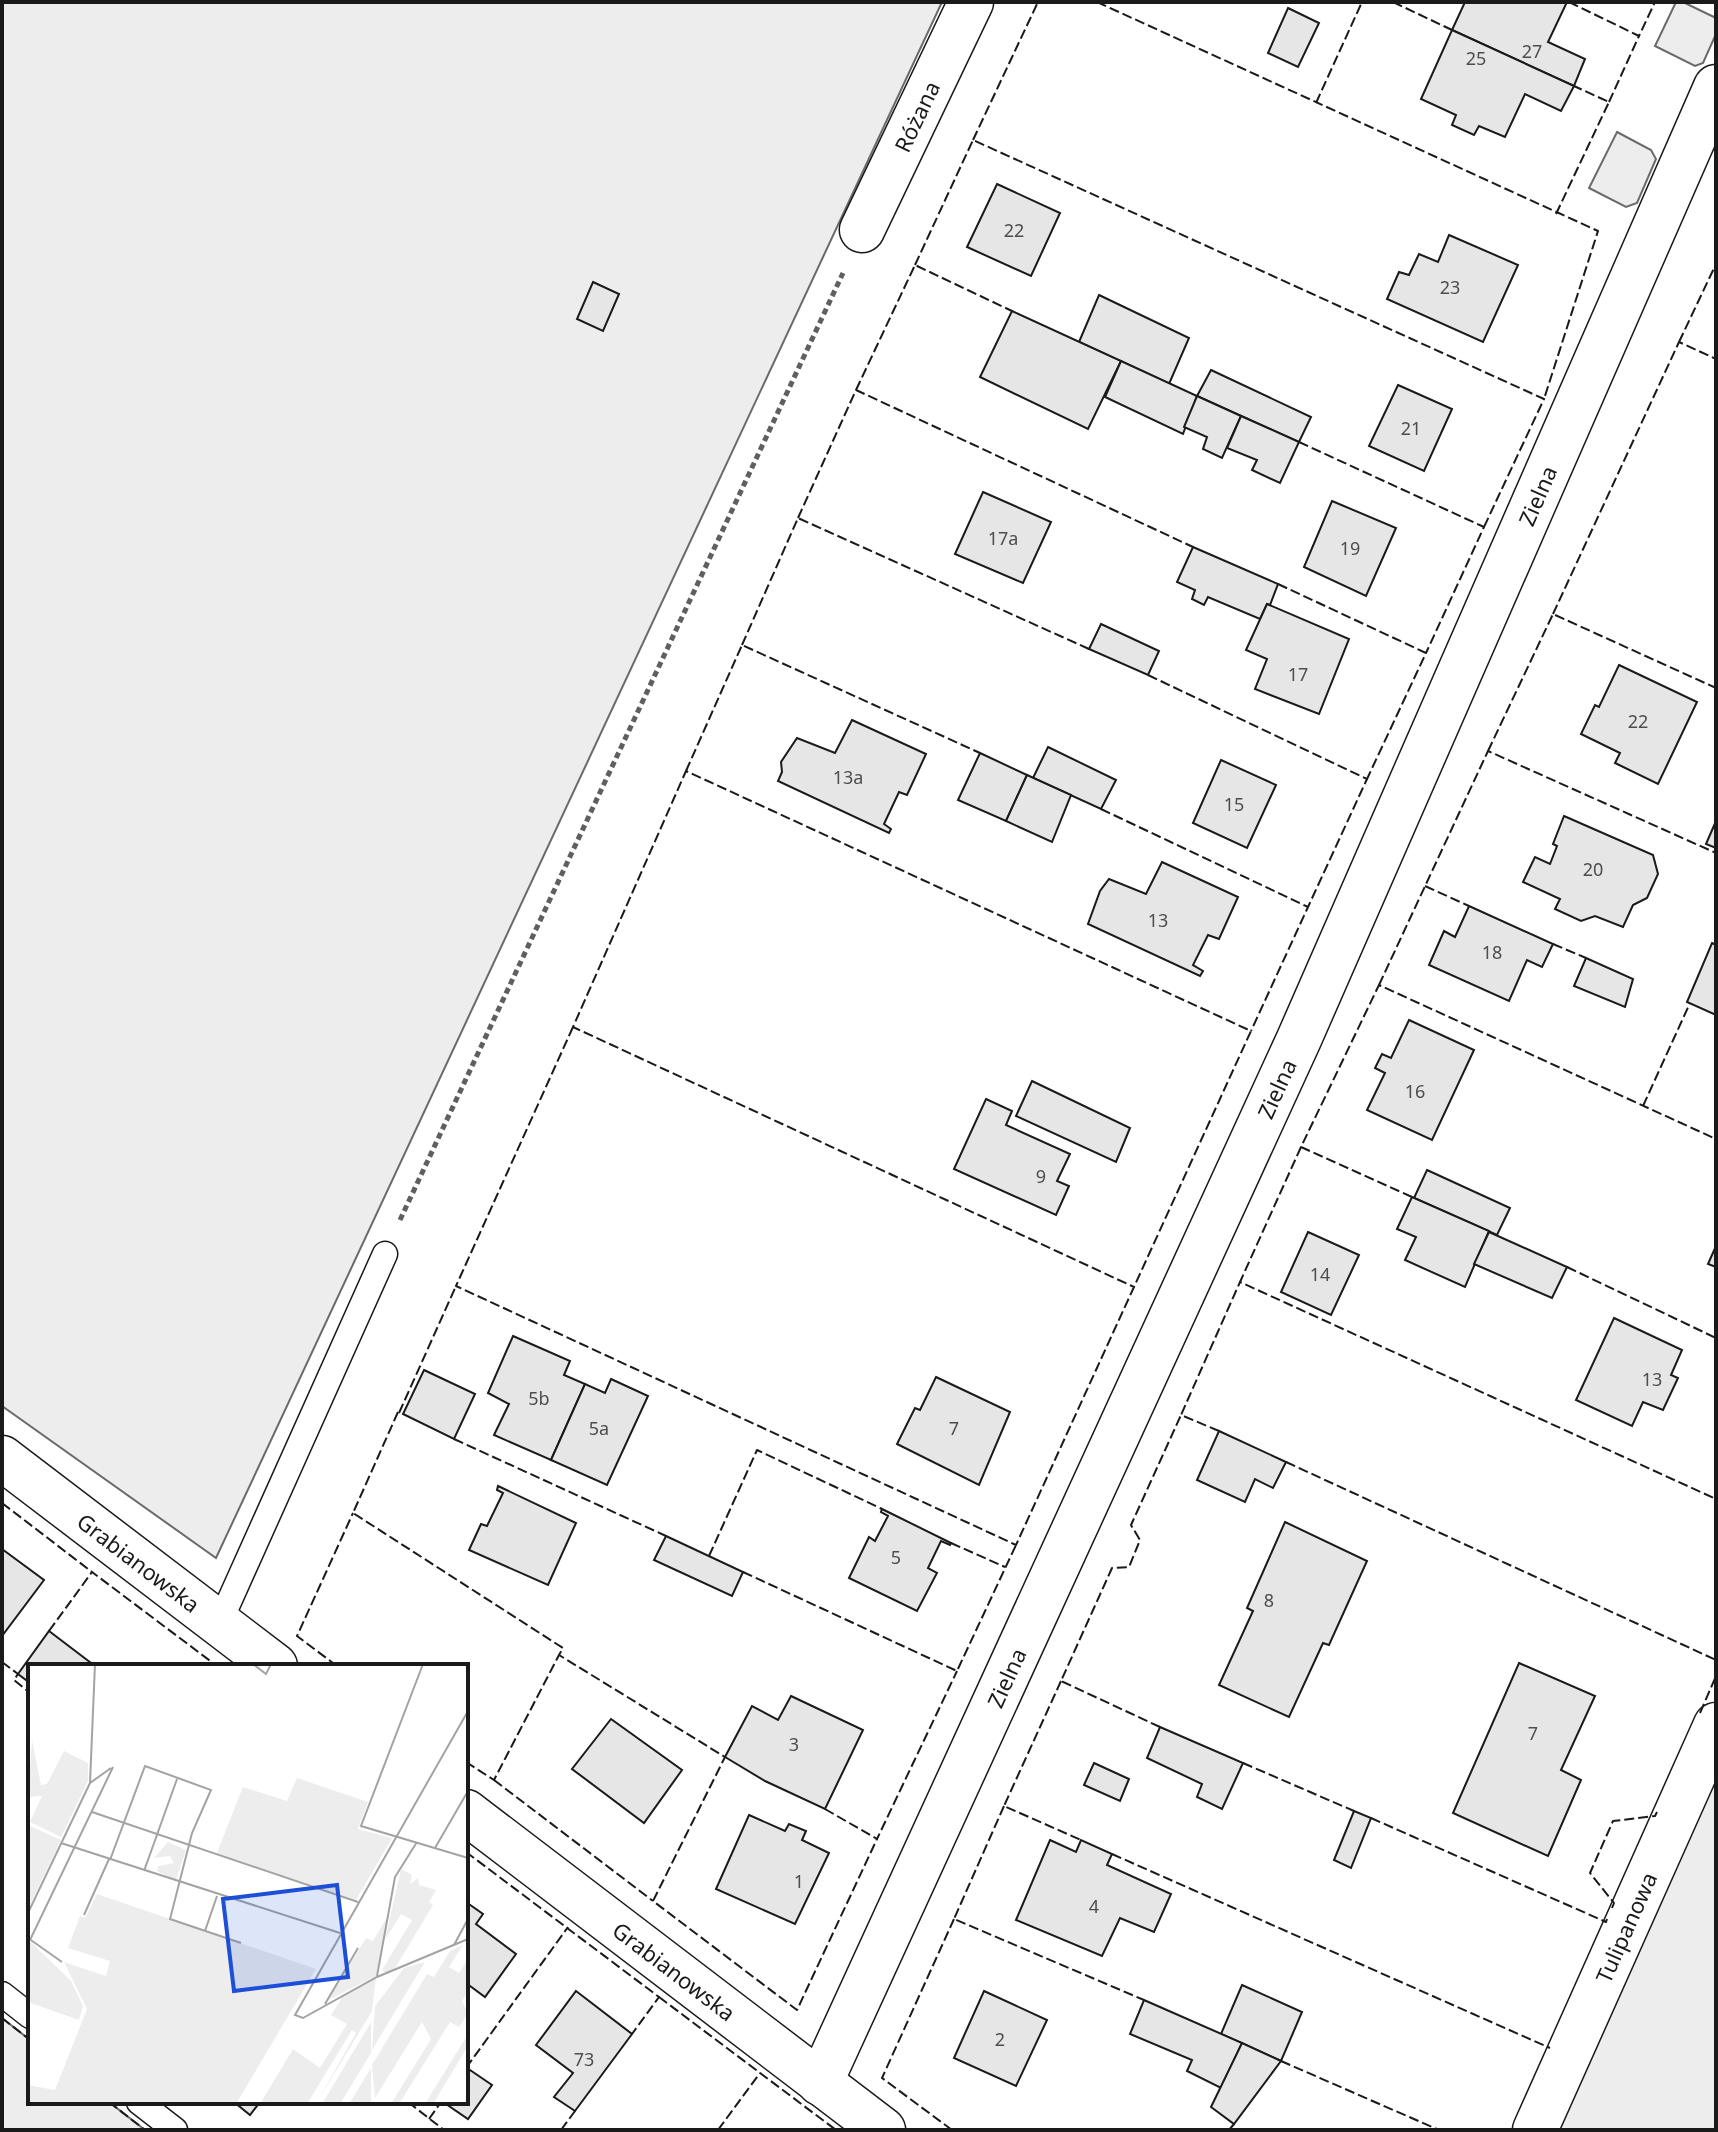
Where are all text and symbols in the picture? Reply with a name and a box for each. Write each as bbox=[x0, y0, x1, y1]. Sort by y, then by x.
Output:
house number: 27 bbox=[1522, 39, 1542, 63]
house number: 25 bbox=[1466, 46, 1486, 70]
street label: Różana bbox=[887, 76, 946, 157]
house number: 22 bbox=[1004, 218, 1024, 242]
house number: 23 bbox=[1440, 275, 1460, 299]
house number: 21 bbox=[1401, 416, 1421, 440]
street label: Zielna bbox=[1511, 461, 1563, 530]
house number: 17a bbox=[988, 526, 1018, 550]
house number: 19 bbox=[1340, 536, 1360, 560]
house number: 17 bbox=[1288, 662, 1308, 686]
house number: 22 bbox=[1628, 709, 1648, 733]
house number: 13a bbox=[833, 765, 863, 789]
house number: 15 bbox=[1224, 792, 1244, 816]
house number: 20 bbox=[1583, 857, 1603, 881]
house number: 13 bbox=[1148, 908, 1168, 932]
house number: 18 bbox=[1482, 940, 1502, 964]
street label: Zielna bbox=[1250, 1054, 1303, 1123]
house number: 16 bbox=[1405, 1079, 1425, 1103]
house number: 9 bbox=[1036, 1164, 1046, 1188]
house number: 14 bbox=[1310, 1262, 1330, 1286]
house number: 13 bbox=[1642, 1367, 1662, 1391]
house number: 5b bbox=[528, 1386, 550, 1410]
house number: 5a bbox=[589, 1416, 609, 1440]
house number: 7 bbox=[949, 1416, 959, 1440]
street label: Grabianowska bbox=[71, 1506, 206, 1619]
house number: 5 bbox=[891, 1545, 901, 1569]
house number: 8 bbox=[1264, 1588, 1274, 1612]
street label: Zielna bbox=[979, 1643, 1033, 1712]
inset map bbox=[28, 1664, 468, 2104]
house number: 7 bbox=[1528, 1721, 1538, 1745]
house number: 3 bbox=[789, 1732, 799, 1756]
street label: Tulipanowa bbox=[1588, 1867, 1663, 1987]
house number: 1 bbox=[794, 1869, 804, 1893]
house number: 4 bbox=[1089, 1894, 1099, 1918]
street label: Grabianowska bbox=[607, 1914, 742, 2027]
house number: 2 bbox=[995, 2027, 1005, 2051]
house number: 73 bbox=[574, 2047, 594, 2071]

